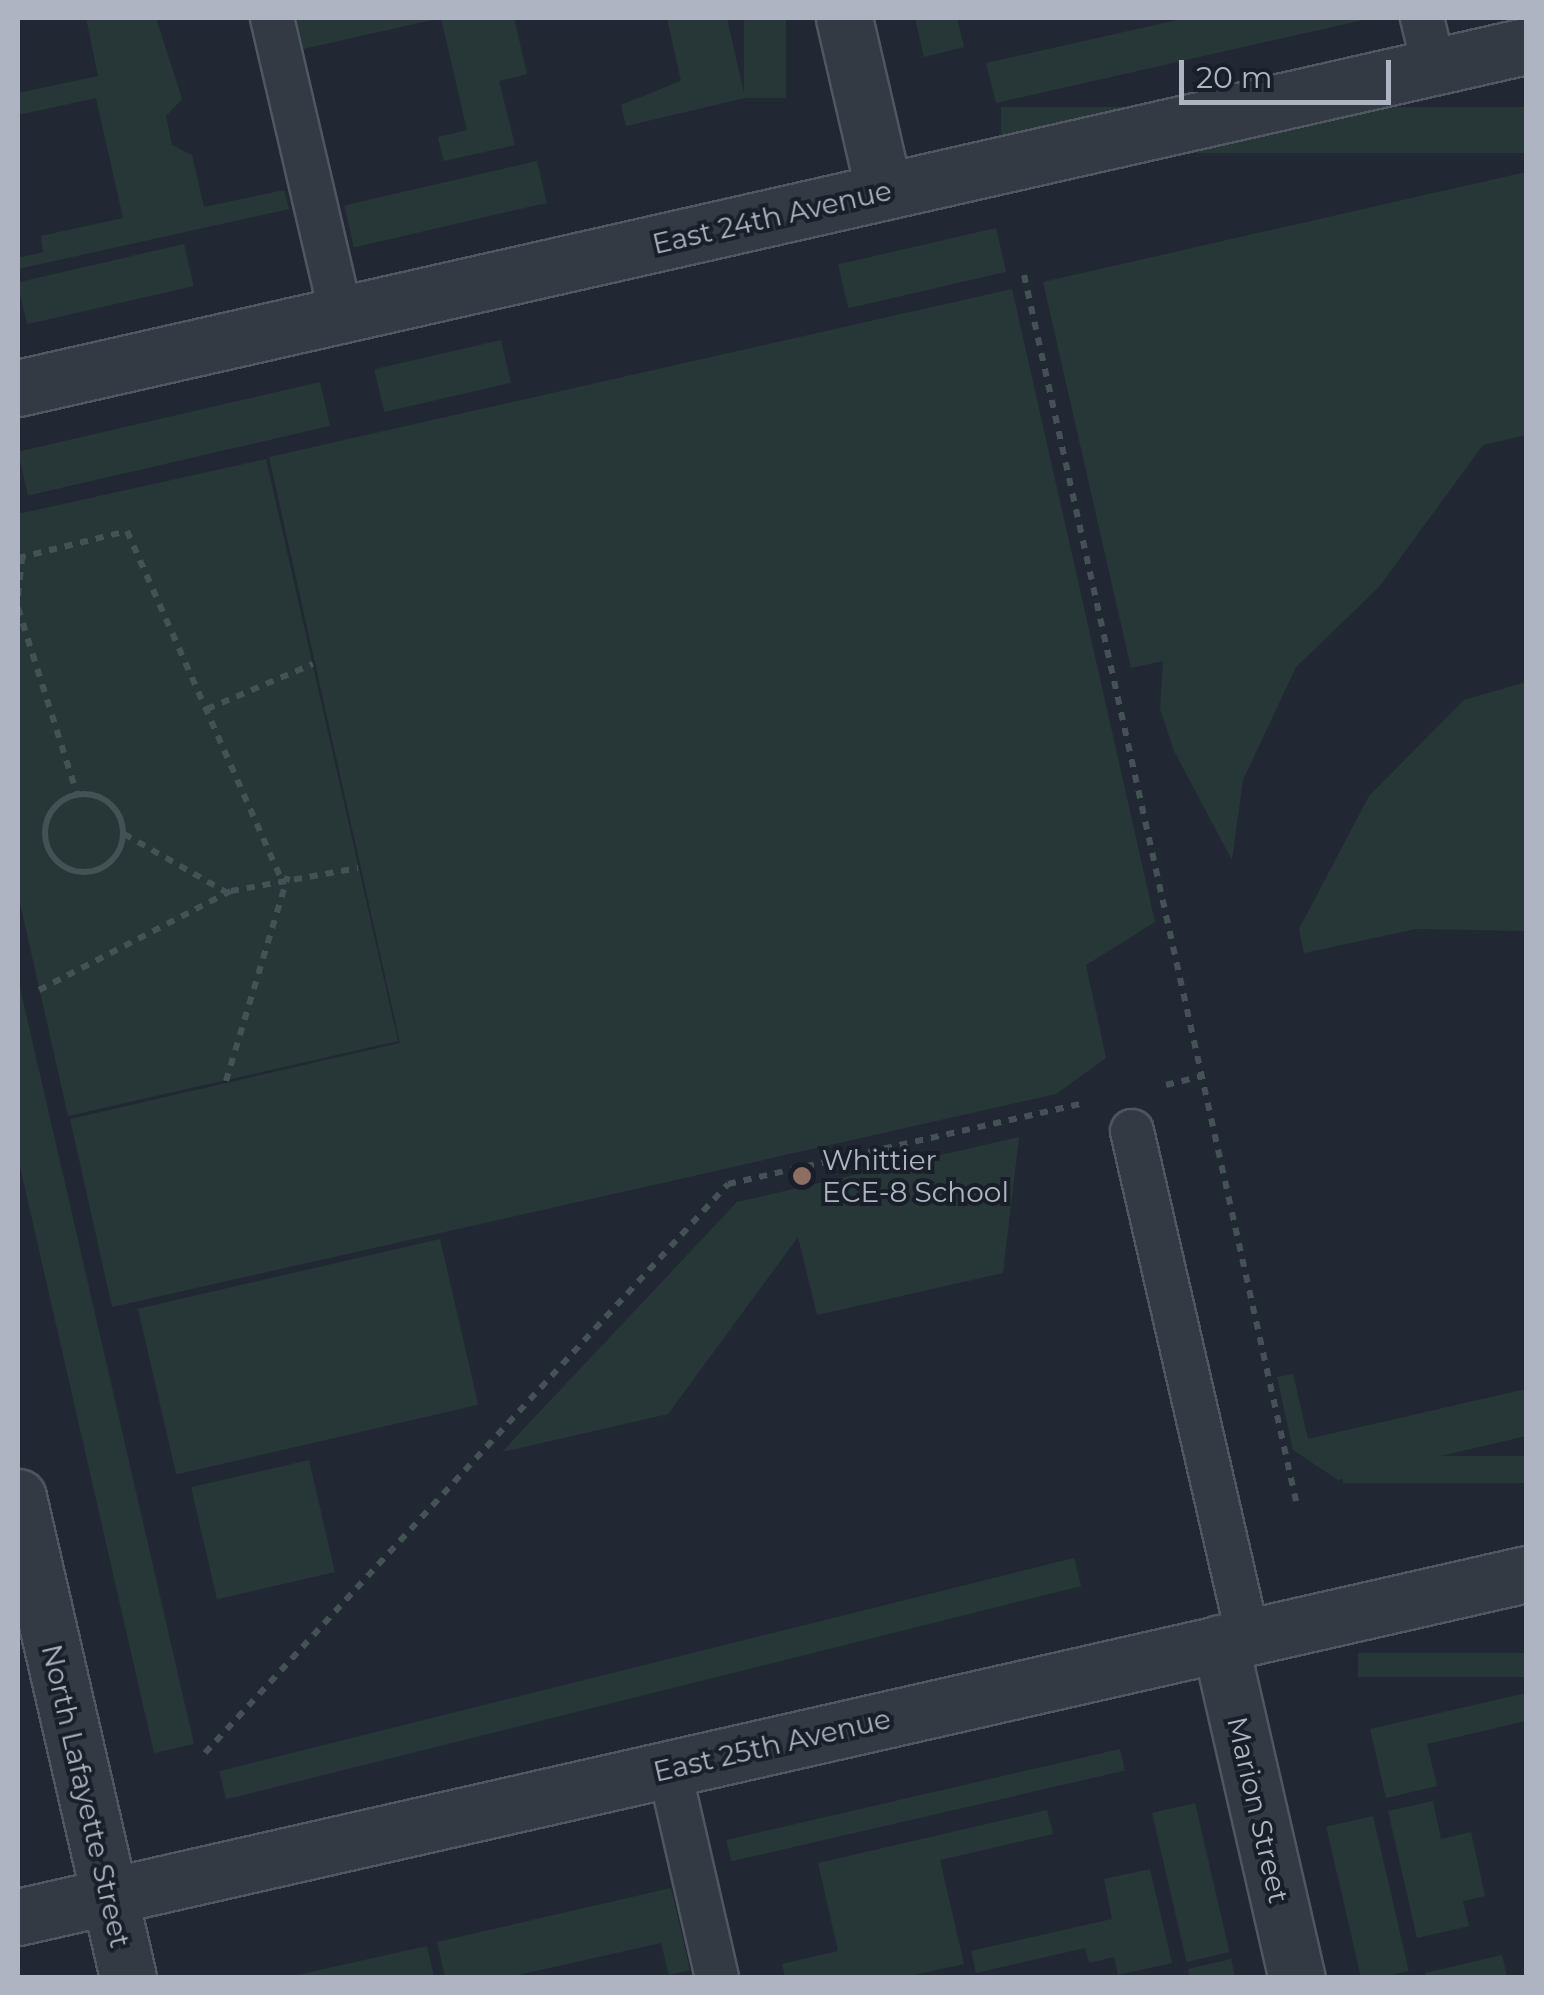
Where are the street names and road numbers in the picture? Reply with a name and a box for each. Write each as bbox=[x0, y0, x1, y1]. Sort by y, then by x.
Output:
street label: East 24th Avenue bbox=[649, 173, 895, 261]
street label: North Lafayette Street bbox=[35, 1641, 137, 1951]
street label: East 25th Avenue bbox=[650, 1701, 894, 1789]
street label: Marion Street bbox=[1220, 1714, 1296, 1906]

